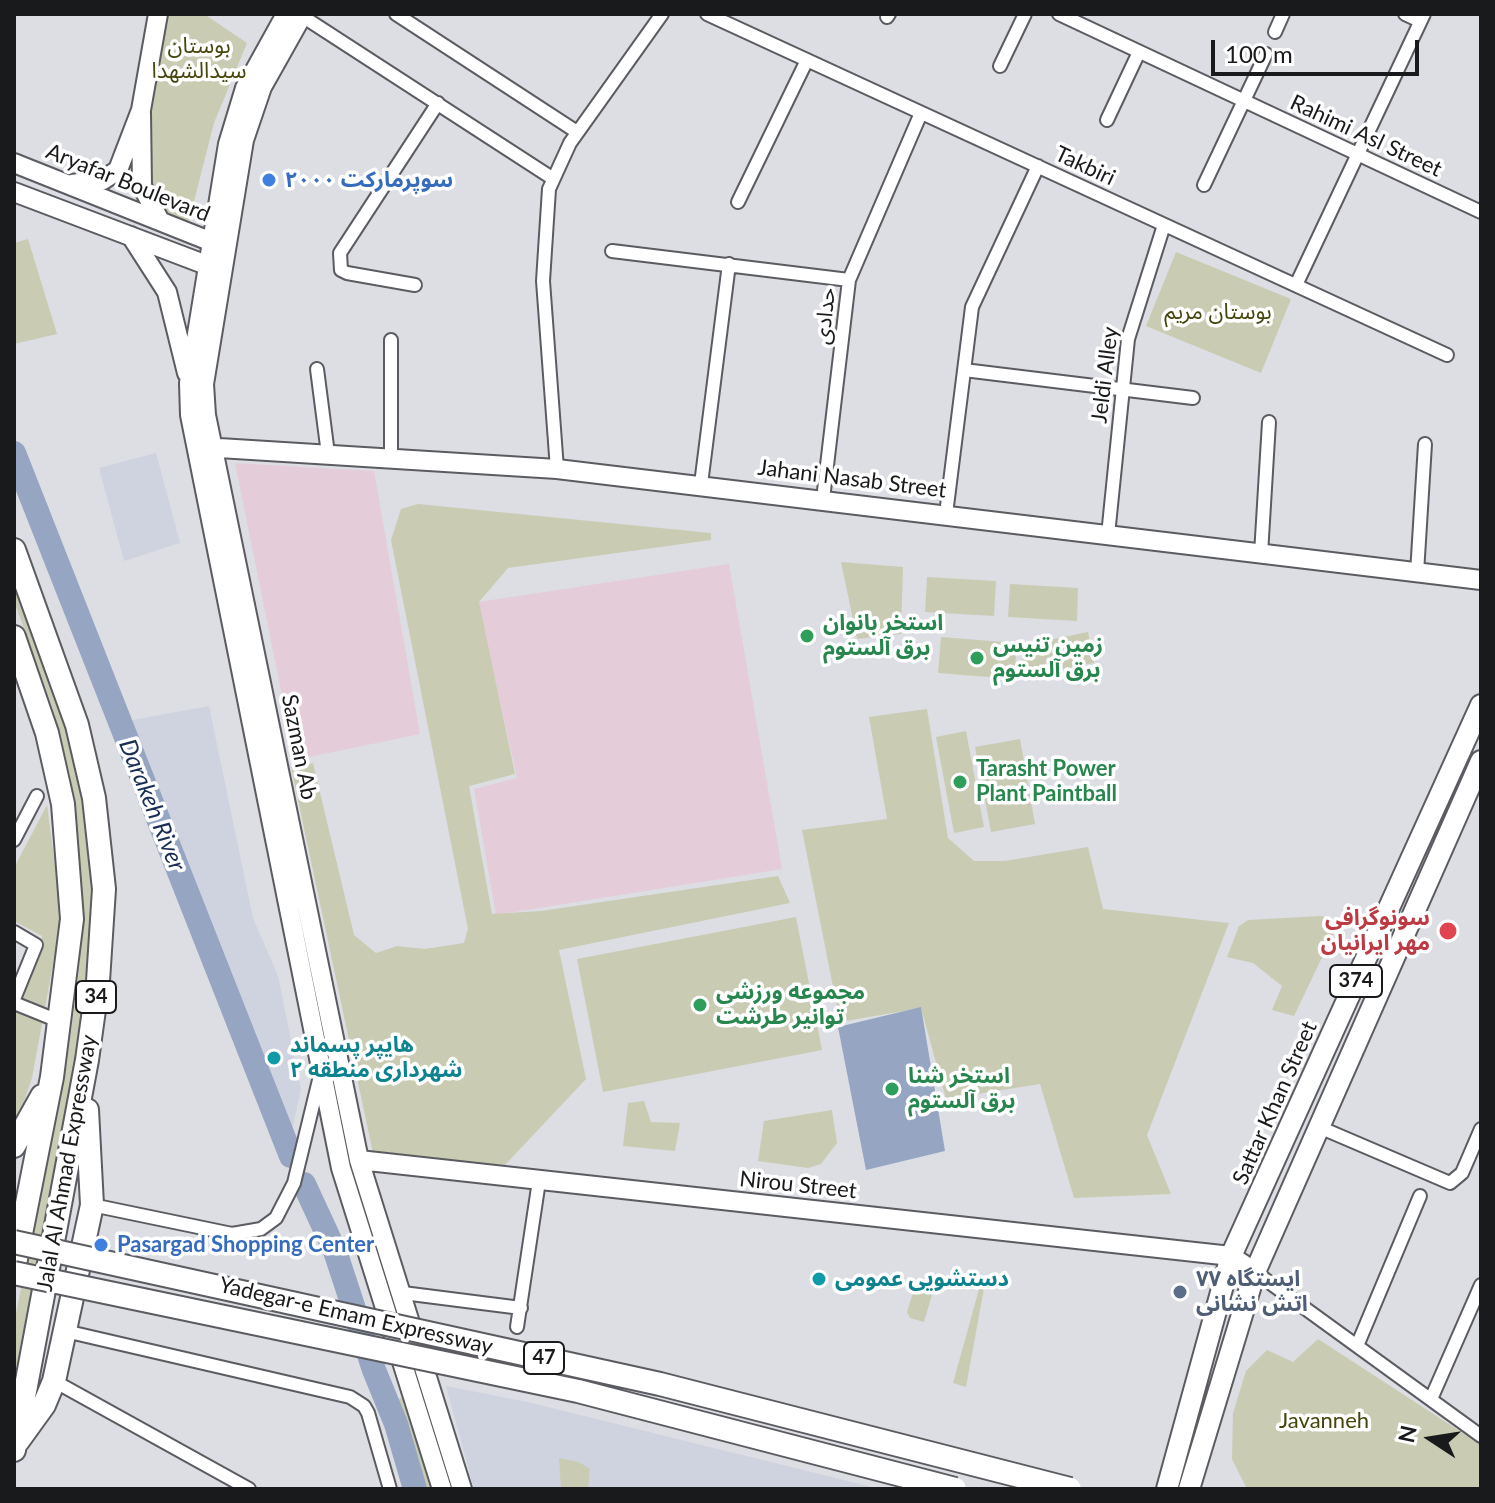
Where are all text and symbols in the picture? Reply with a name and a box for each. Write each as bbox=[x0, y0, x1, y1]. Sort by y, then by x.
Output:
scale bar bbox=[1215, 24, 1423, 74]
park label: بوستان سیدالشهدا bbox=[152, 33, 246, 84]
text: 100 m bbox=[1225, 39, 1293, 68]
street label: Rahimi Asl Street bbox=[1286, 89, 1446, 183]
street label: Aryafar Boulevard bbox=[42, 138, 214, 228]
street label: Takbiri bbox=[1051, 141, 1119, 191]
place label: سوپرمارکت ۲۰۰۰ bbox=[285, 167, 453, 193]
marker: سوپرمارکت ۲۰۰۰ bbox=[260, 171, 278, 189]
street label: حدادی bbox=[809, 286, 841, 346]
park label: بوستان مریم bbox=[1164, 299, 1272, 325]
street label: Jeldi Alley bbox=[1086, 325, 1124, 425]
street label: Jahani Nasab Street bbox=[756, 454, 948, 504]
place label: استخر بانوان برق آلستوم bbox=[823, 610, 943, 662]
marker: استخر بانوان برق آلستوم bbox=[798, 627, 816, 645]
place label: زمین تنیس برق آلستوم bbox=[993, 632, 1103, 684]
marker: زمین تنیس برق آلستوم bbox=[968, 649, 986, 667]
street label: Sazman Ab bbox=[276, 692, 322, 802]
water label: Darakeh River bbox=[112, 735, 192, 875]
place label: Tarasht Power Plant Paintball bbox=[976, 756, 1117, 808]
marker: Tarasht Power Plant Paintball bbox=[951, 773, 969, 791]
place label: سونوگرافی مهر ایرانیان bbox=[1321, 905, 1430, 956]
marker: سونوگرافی مهر ایرانیان bbox=[1437, 920, 1459, 942]
road number: 374 bbox=[1330, 965, 1382, 997]
place label: مجموعه ورزشی توانیر طرشت bbox=[716, 979, 865, 1030]
road number: 34 bbox=[76, 981, 116, 1013]
marker: مجموعه ورزشی توانیر طرشت bbox=[691, 996, 709, 1014]
street label: Sattar Khan Street bbox=[1227, 1017, 1323, 1189]
place label: هایپر پسماند شهرداری منطقه ۲ bbox=[290, 1032, 462, 1084]
street label: Jalal Al Ahmad Expressway bbox=[31, 1033, 103, 1293]
marker: هایپر پسماند شهرداری منطقه ۲ bbox=[265, 1049, 283, 1067]
place label: استخر شنا برق آلستوم bbox=[908, 1063, 1015, 1114]
marker: استخر شنا برق آلستوم bbox=[883, 1080, 901, 1098]
street label: Nirou Street bbox=[738, 1166, 858, 1204]
place label: Pasargad Shopping Center bbox=[117, 1232, 374, 1258]
marker: Pasargad Shopping Center bbox=[92, 1236, 110, 1254]
place label: دستشویی عمومی bbox=[835, 1266, 1009, 1292]
place label: ایستگاه ۷۷ اتش نشانی bbox=[1196, 1266, 1308, 1318]
marker: دستشویی عمومی bbox=[810, 1270, 828, 1288]
street label: Yadegar-e Emam Expressway bbox=[217, 1272, 495, 1360]
marker: ایستگاه ۷۷ اتش نشانی bbox=[1171, 1283, 1189, 1301]
road number: 47 bbox=[524, 1342, 564, 1374]
north arrow bbox=[1391, 1399, 1471, 1479]
park label: Javanneh bbox=[1279, 1408, 1369, 1434]
text: N bbox=[1392, 1423, 1422, 1445]

